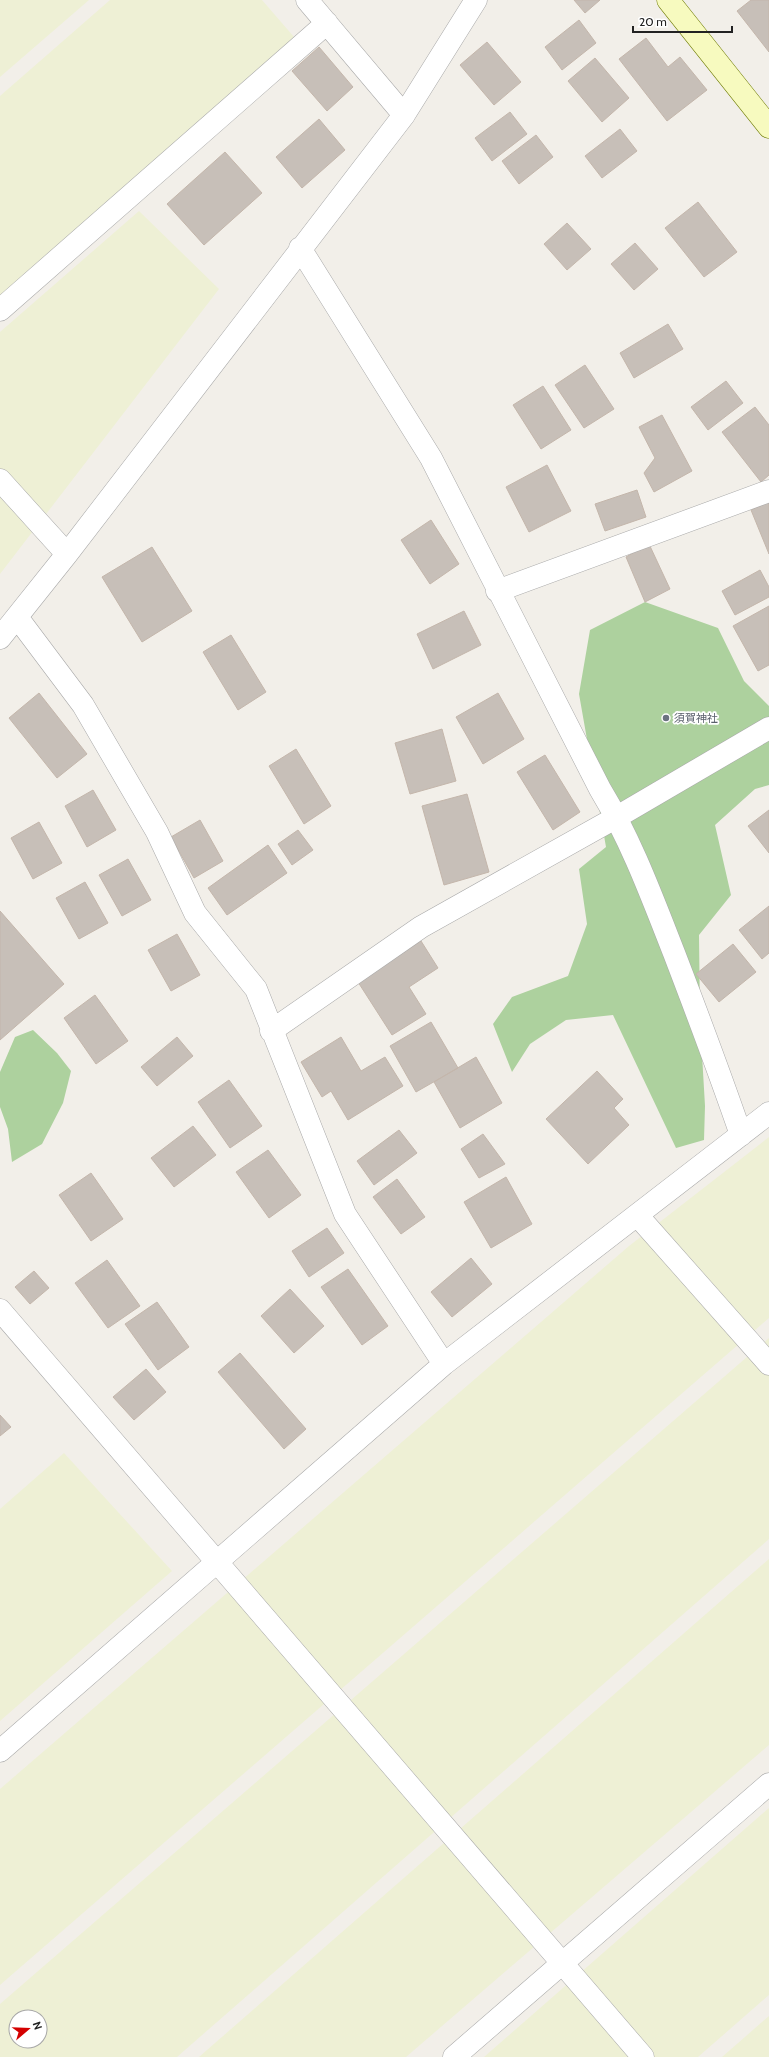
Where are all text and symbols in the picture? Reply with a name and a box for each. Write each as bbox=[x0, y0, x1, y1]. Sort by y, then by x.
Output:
scale bar bbox=[633, 8, 732, 34]
text: 20 m bbox=[639, 14, 667, 29]
place label: 須賀神社 bbox=[674, 711, 718, 725]
marker: 須賀神社 bbox=[661, 713, 671, 723]
north arrow bbox=[8, 2009, 48, 2049]
text: N bbox=[30, 2020, 45, 2032]

